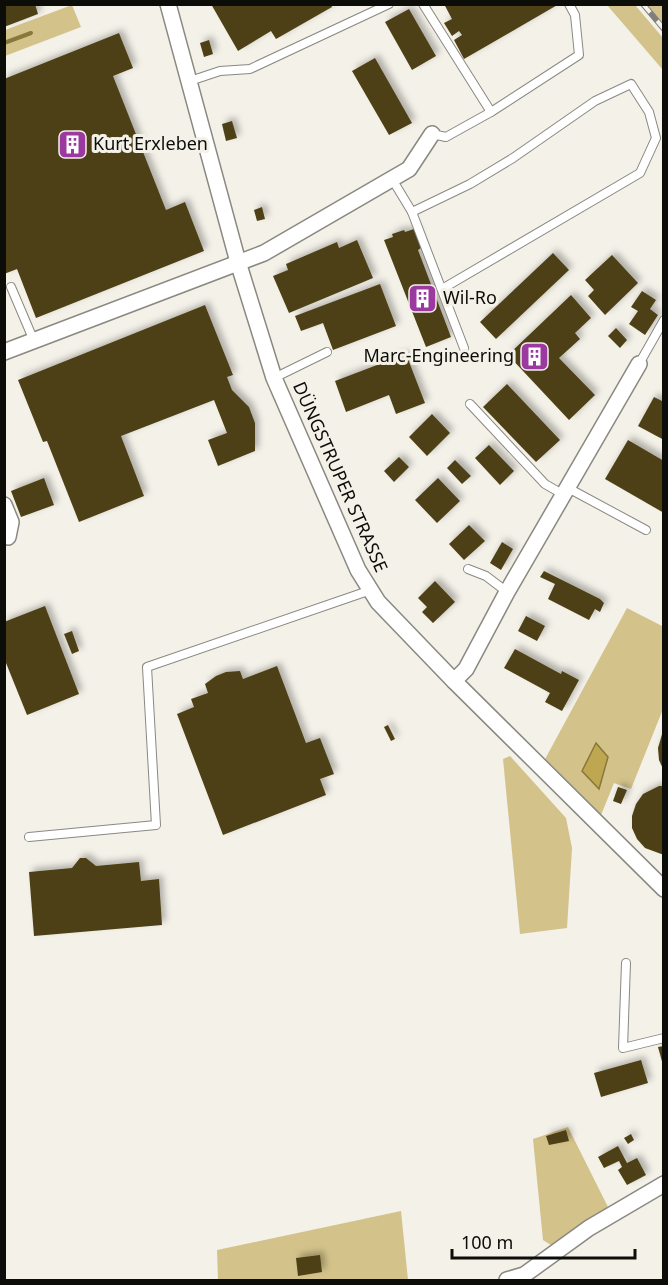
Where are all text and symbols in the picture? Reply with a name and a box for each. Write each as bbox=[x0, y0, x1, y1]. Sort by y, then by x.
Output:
building icon: Kurt Erxleben bbox=[56, 128, 88, 160]
place label: Kurt Erxleben bbox=[93, 131, 208, 155]
building icon: Wil-Ro bbox=[406, 282, 438, 314]
place label: Wil-Ro bbox=[443, 285, 497, 309]
building icon: Marc-Engineering bbox=[519, 340, 551, 372]
place label: Marc-Engineering bbox=[364, 343, 514, 367]
street label: DÜNGSTRUPER STRASSE bbox=[288, 377, 394, 576]
scale bar bbox=[452, 1222, 635, 1260]
text: 100 m bbox=[461, 1230, 513, 1254]

